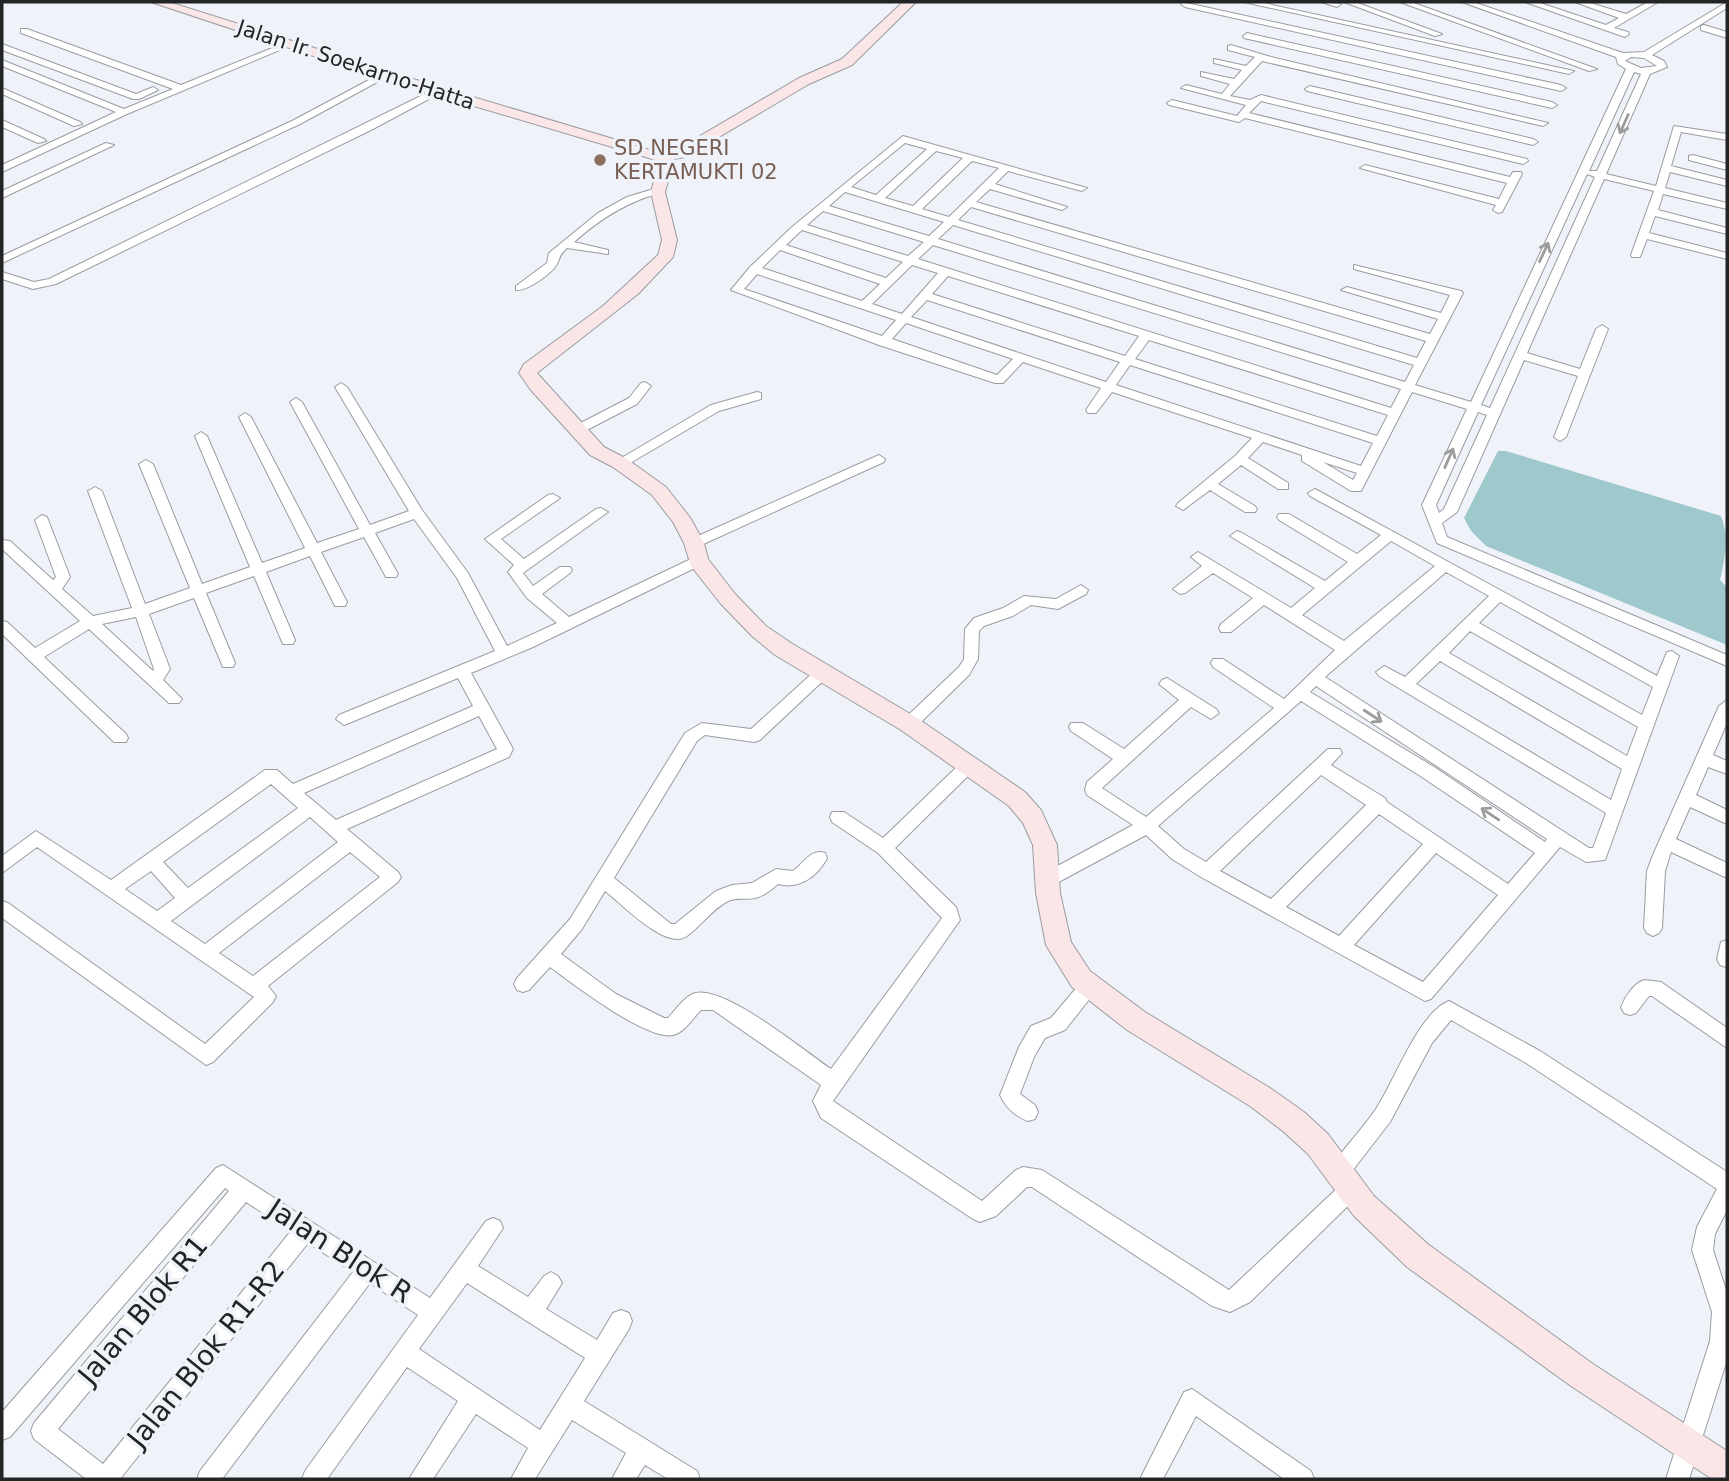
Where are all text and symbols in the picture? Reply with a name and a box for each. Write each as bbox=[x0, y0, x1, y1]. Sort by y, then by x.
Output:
street label: Jalan Ir. Soekarno-Hatta bbox=[232, 15, 478, 115]
one-way arrow bbox=[1617, 112, 1630, 134]
place label: SD NEGERI KERTAMUKTI 02 bbox=[614, 136, 778, 184]
marker: SD NEGERI KERTAMUKTI 02 bbox=[592, 152, 608, 168]
one-way arrow bbox=[1538, 242, 1551, 263]
one-way arrow bbox=[1443, 448, 1456, 470]
one-way arrow bbox=[1363, 708, 1382, 723]
one-way arrow bbox=[1481, 807, 1500, 821]
street label: Jalan Blok R bbox=[260, 1191, 418, 1310]
street label: Jalan Blok R1 bbox=[70, 1229, 215, 1392]
street label: Jalan Blok R1-R2 bbox=[119, 1254, 291, 1456]

